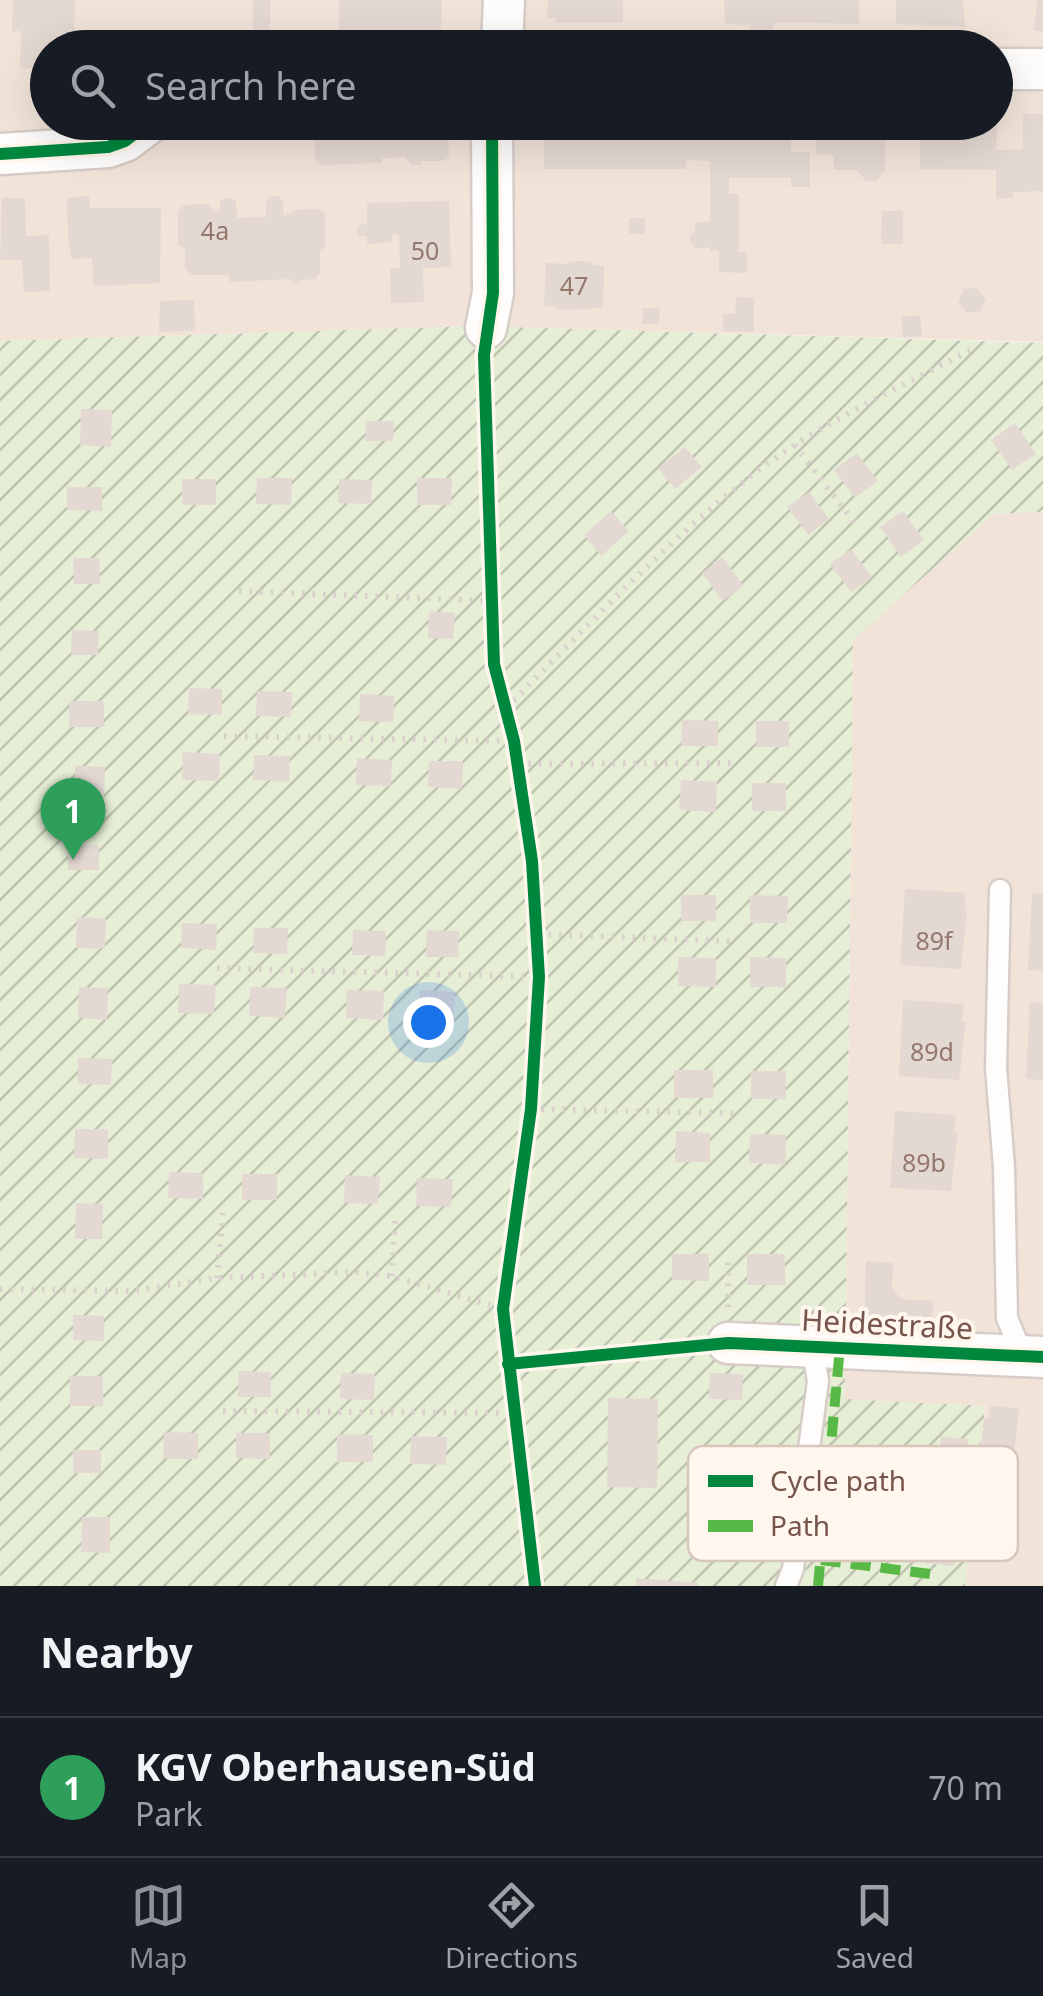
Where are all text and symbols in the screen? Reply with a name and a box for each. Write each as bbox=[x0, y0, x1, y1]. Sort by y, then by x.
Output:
search box bbox=[30, 30, 1013, 140]
icon: search bbox=[65, 58, 120, 113]
text: Search here bbox=[145, 59, 356, 111]
house number: 4a bbox=[201, 213, 229, 247]
house number: 50 bbox=[411, 233, 439, 267]
house number: 47 bbox=[560, 268, 588, 302]
pin: 1 bbox=[40, 778, 106, 860]
house number: 89f bbox=[915, 923, 954, 957]
your location bbox=[403, 997, 454, 1048]
house number: 89d bbox=[910, 1034, 954, 1068]
house number: 89b bbox=[902, 1145, 946, 1179]
street label: Heidestraße bbox=[800, 1299, 974, 1348]
legend bbox=[688, 1446, 1018, 1561]
text: Cycle path bbox=[770, 1461, 906, 1499]
text: Path bbox=[770, 1506, 830, 1544]
text: Nearby bbox=[40, 1623, 193, 1680]
text: KGV Oberhausen-Süd bbox=[135, 1740, 536, 1792]
text: 1 bbox=[63, 1766, 82, 1809]
text: 70 m bbox=[928, 1766, 1003, 1809]
text: Park bbox=[135, 1792, 203, 1835]
tab: Map bbox=[129, 1878, 187, 1976]
tab: Directions bbox=[445, 1878, 578, 1976]
tab: Saved bbox=[836, 1878, 914, 1976]

